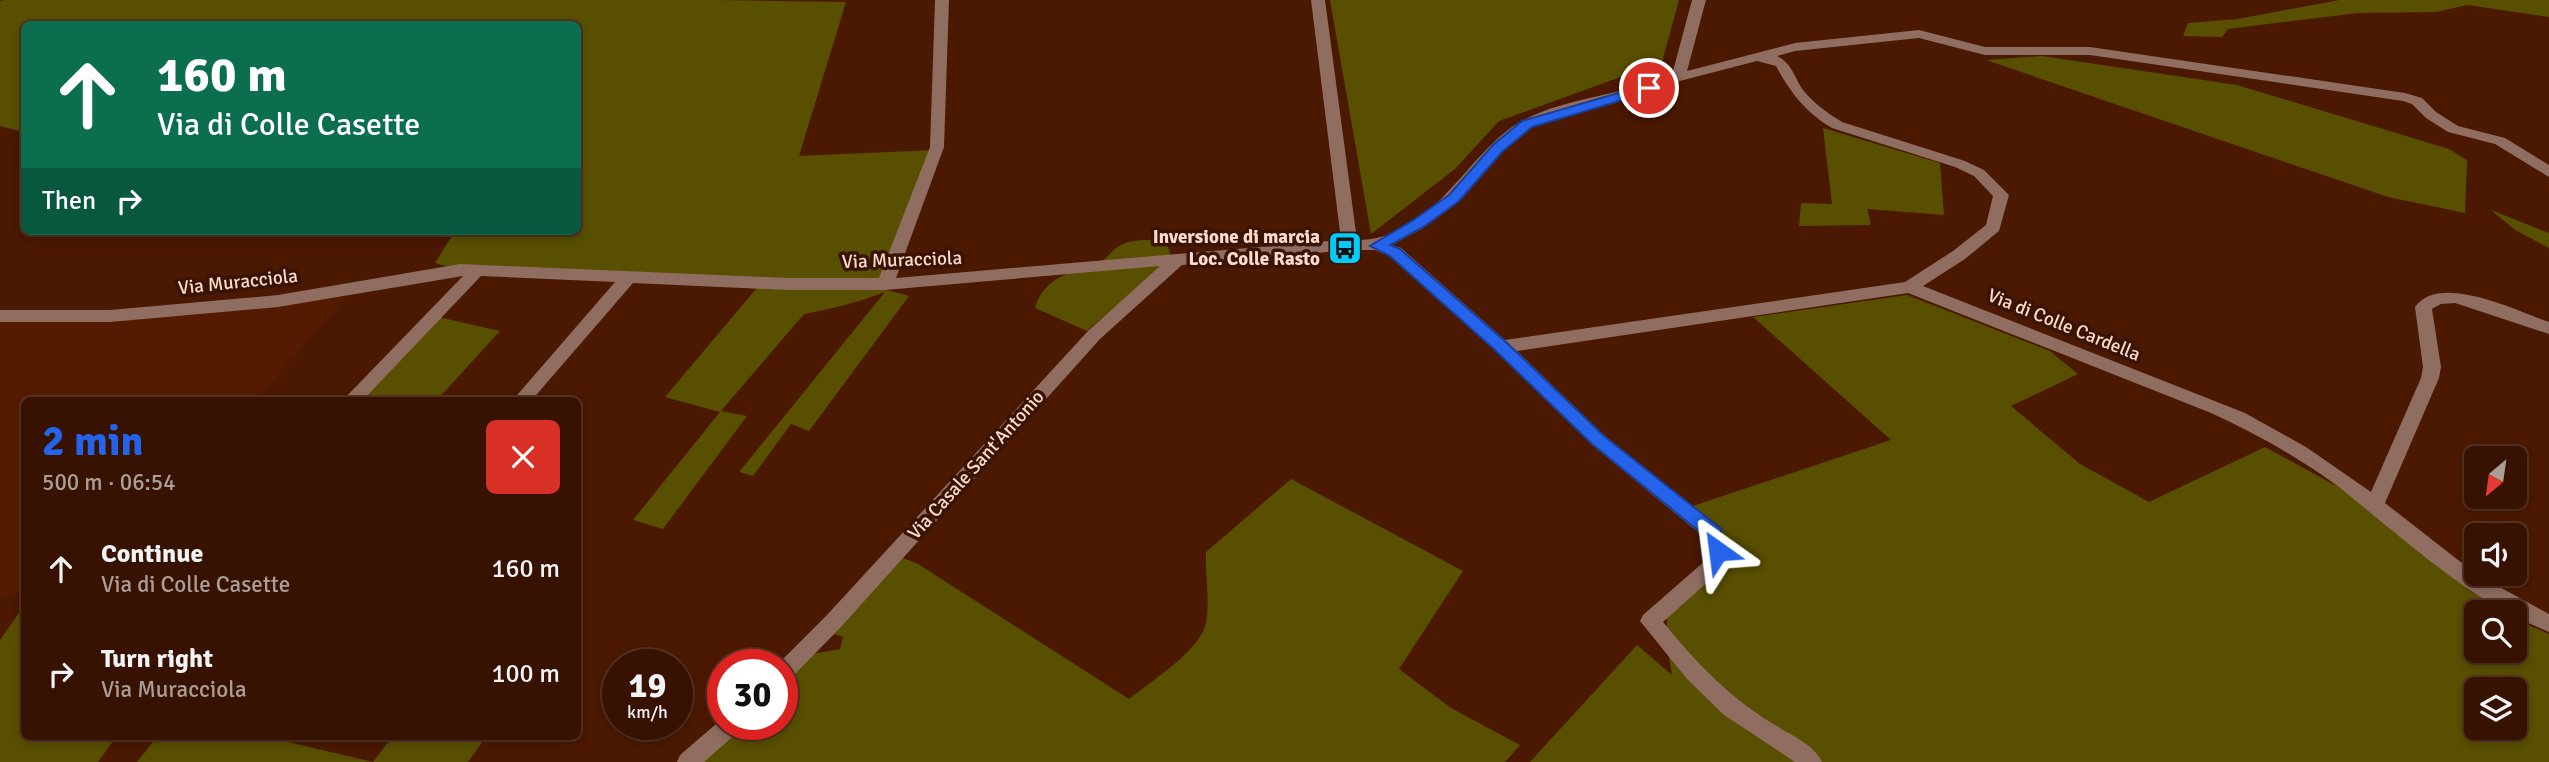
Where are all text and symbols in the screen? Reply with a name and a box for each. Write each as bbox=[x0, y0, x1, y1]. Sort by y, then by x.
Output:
text: 160 m bbox=[157, 45, 287, 105]
icon: ahead bbox=[42, 49, 133, 140]
pin bbox=[1619, 58, 1679, 118]
icon: arrive bbox=[1630, 69, 1668, 107]
text: Via di Colle Casette bbox=[157, 105, 420, 144]
icon: right bbox=[110, 182, 148, 220]
text: Then bbox=[42, 185, 96, 217]
place label: Inversione di marcia Loc. Colle Rasto bbox=[1153, 225, 1320, 271]
bus stop icon: Inversione di marcia Loc. Colle Rasto bbox=[1326, 229, 1364, 267]
street label: Via Muracciola bbox=[841, 246, 963, 274]
street label: Via Muracciola bbox=[177, 264, 299, 300]
street label: Via di Colle Cardella bbox=[1984, 283, 2144, 367]
street label: Via Casale Sant'Antonio bbox=[903, 385, 1049, 545]
text: 2 min bbox=[42, 416, 143, 467]
button: close bbox=[486, 420, 560, 494]
north arrow bbox=[2464, 446, 2527, 509]
map controls bbox=[2464, 446, 2527, 740]
text: 500 m · 06:54 bbox=[42, 468, 176, 497]
position arrow bbox=[1681, 514, 1755, 588]
button: sound bbox=[2464, 523, 2527, 586]
text: Continue bbox=[101, 538, 203, 570]
icon: ahead bbox=[42, 550, 80, 588]
text: 160 m bbox=[491, 553, 560, 585]
text: Via di Colle Casette bbox=[101, 570, 290, 599]
button: search bbox=[2464, 600, 2527, 663]
text: Turn right bbox=[101, 643, 213, 675]
speed limit sign: 30 bbox=[707, 649, 798, 740]
icon: right bbox=[42, 655, 80, 693]
text: 100 m bbox=[491, 658, 560, 690]
text: 19 bbox=[629, 664, 666, 707]
text: Via Muracciola bbox=[101, 675, 247, 704]
button: layers bbox=[2464, 677, 2527, 740]
text: km/h bbox=[627, 701, 668, 723]

